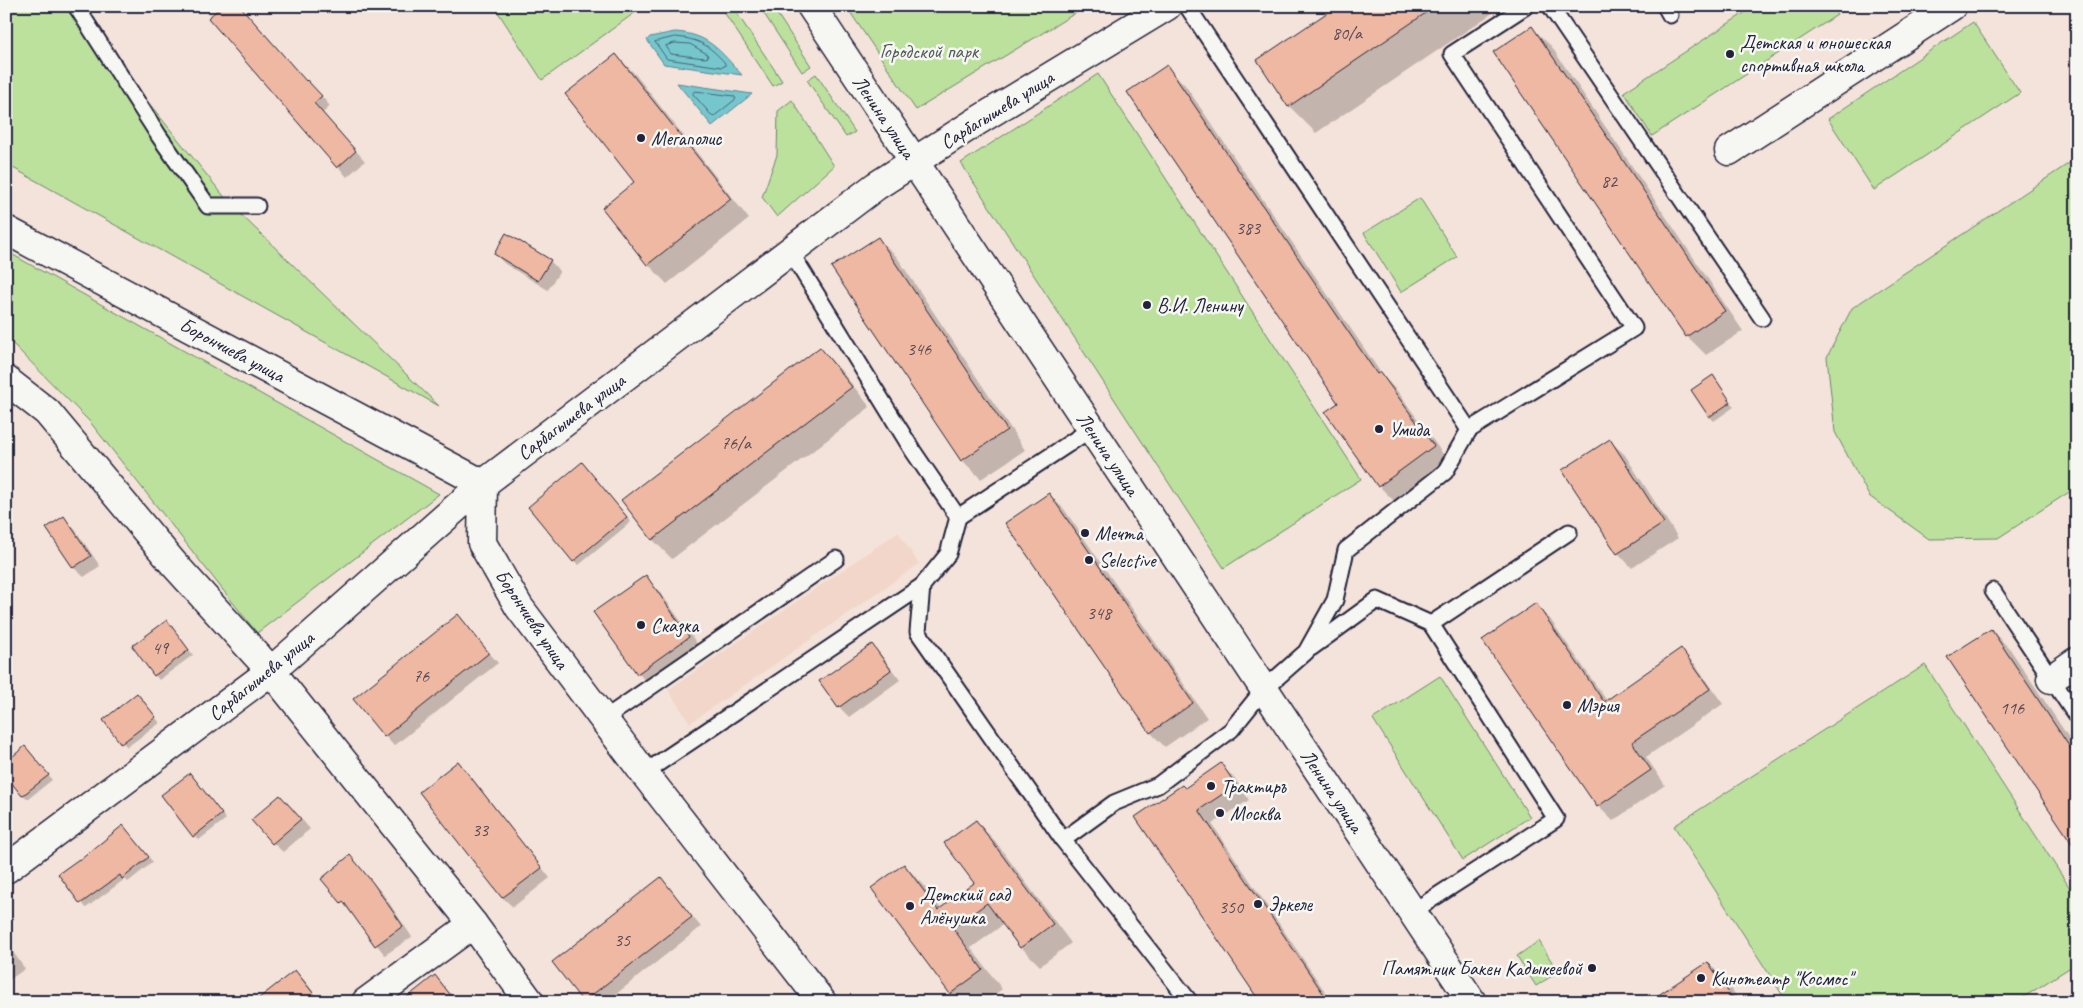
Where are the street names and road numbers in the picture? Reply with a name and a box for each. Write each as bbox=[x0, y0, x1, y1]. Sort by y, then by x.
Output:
street label: Сарбагышева улица bbox=[936, 64, 1060, 155]
street label: Ленина улица bbox=[847, 71, 922, 165]
street label: Борончиева улица bbox=[175, 312, 290, 389]
street label: Сарбагышева улица bbox=[512, 367, 632, 466]
street label: Ленина улица bbox=[1071, 408, 1146, 502]
street label: Борончиева улица bbox=[489, 564, 576, 675]
street label: Сарбагышева улица bbox=[203, 624, 321, 726]
street label: Ленина улица bbox=[1295, 745, 1370, 839]

